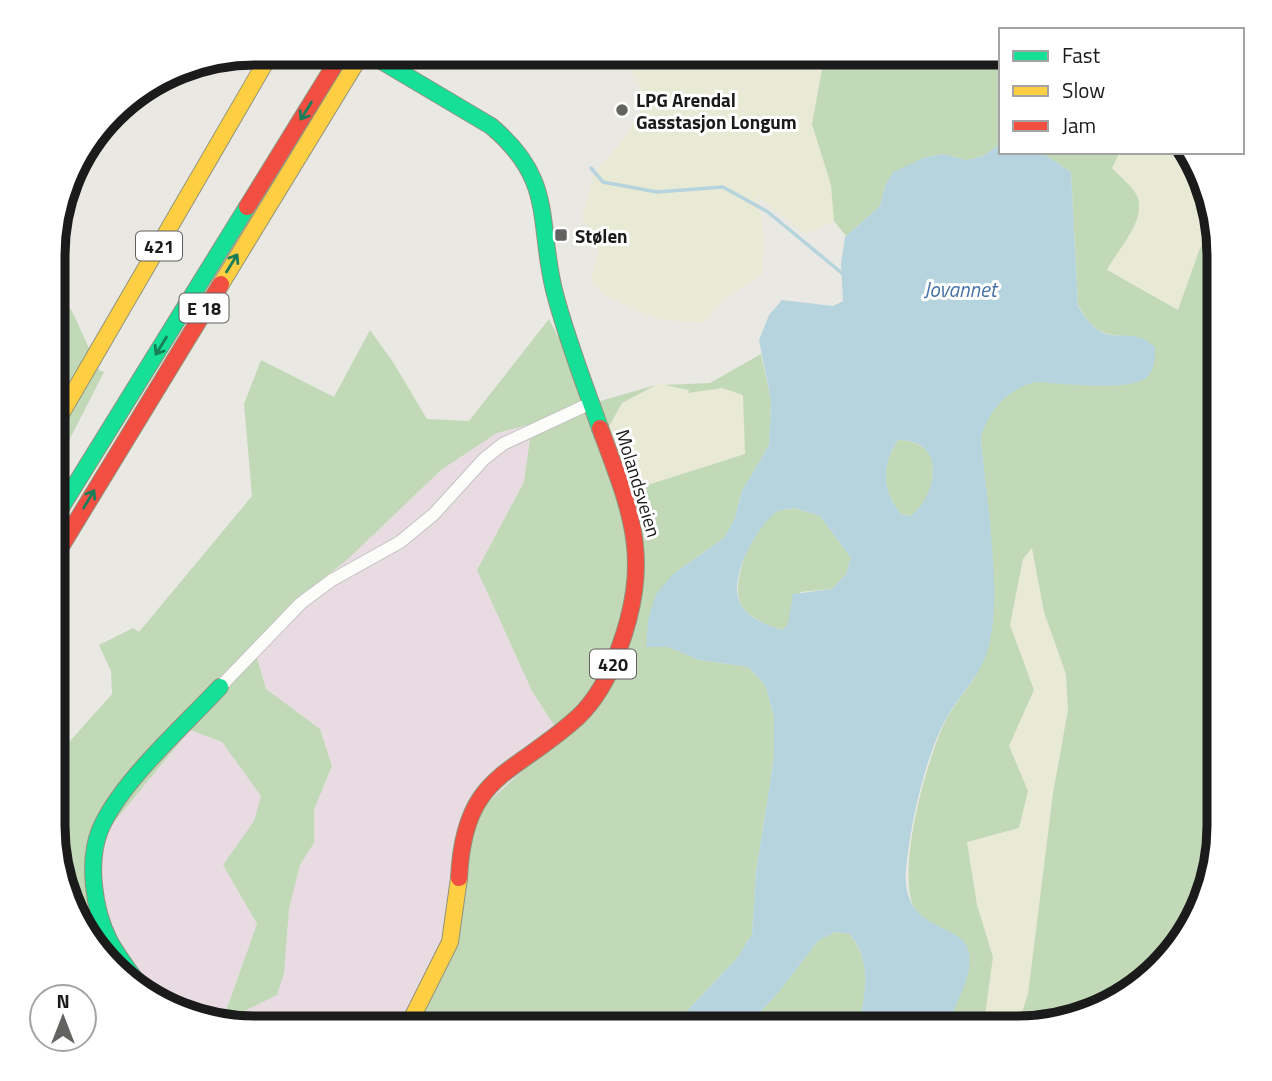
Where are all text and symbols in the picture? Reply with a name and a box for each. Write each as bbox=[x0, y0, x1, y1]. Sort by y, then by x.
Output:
legend bbox=[999, 28, 1244, 154]
text: Fast bbox=[1062, 39, 1101, 71]
text: Slow bbox=[1062, 74, 1105, 106]
place label: LPG Arendal Gasstasjon Longum bbox=[636, 85, 797, 136]
one-way arrow bbox=[299, 100, 313, 120]
marker: LPG Arendal Gasstasjon Longum bbox=[614, 102, 630, 118]
text: Jam bbox=[1062, 109, 1096, 141]
place label: Stølen bbox=[575, 221, 628, 250]
marker: Stølen bbox=[553, 227, 569, 243]
road number: 421 bbox=[136, 232, 182, 260]
one-way arrow bbox=[226, 253, 240, 273]
water label: Jovannet bbox=[924, 273, 999, 305]
road number: E 18 bbox=[180, 294, 228, 322]
one-way arrow bbox=[153, 335, 167, 355]
street label: Molandsveien bbox=[609, 426, 669, 540]
one-way arrow bbox=[82, 489, 96, 509]
road number: 420 bbox=[590, 650, 636, 678]
north arrow bbox=[28, 983, 98, 1053]
text: N bbox=[56, 986, 70, 1015]

